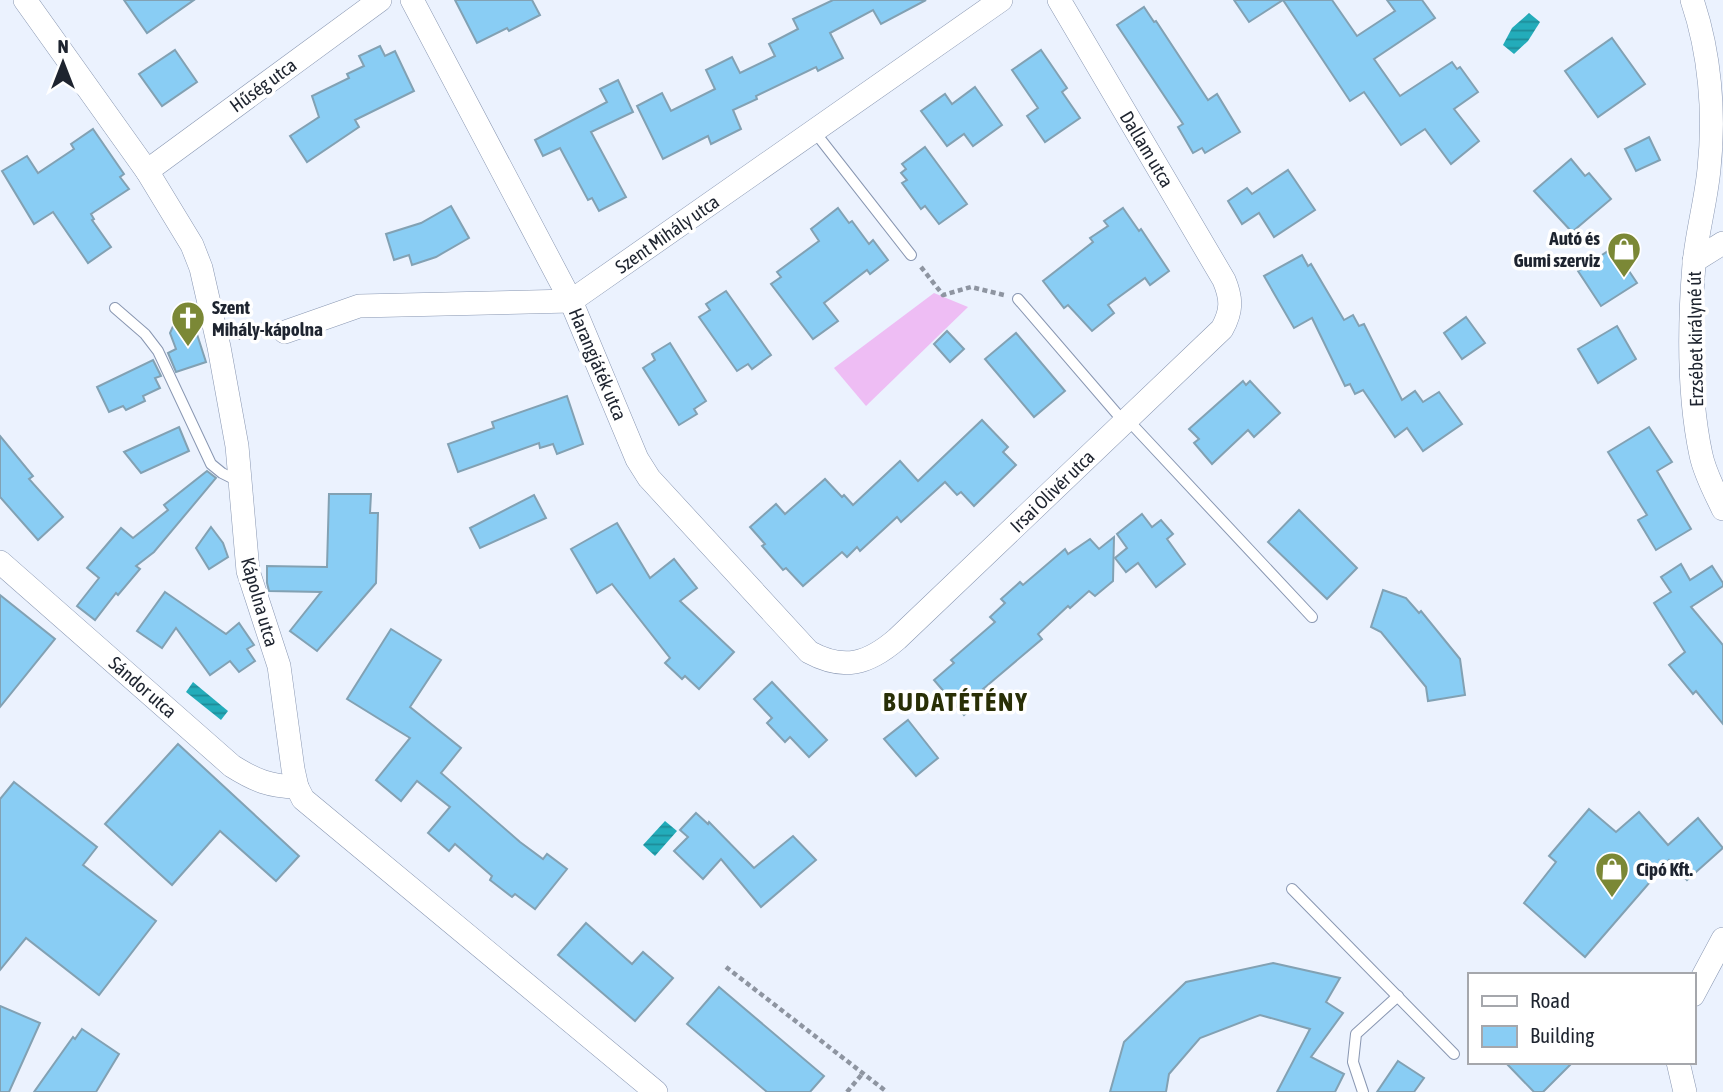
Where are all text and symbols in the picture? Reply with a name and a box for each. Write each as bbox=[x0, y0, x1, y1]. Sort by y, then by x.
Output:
north arrow bbox=[28, 28, 98, 98]
text: N bbox=[57, 35, 69, 57]
street label: Hűség utca bbox=[226, 54, 300, 116]
street label: Dallam utca bbox=[1116, 107, 1178, 191]
street label: Szent Mihály utca bbox=[611, 190, 723, 278]
place label: Autó és Gumi szerviz bbox=[1513, 227, 1600, 271]
shop icon: Autó és Gumi szerviz bbox=[1605, 230, 1643, 279]
street label: Erzsébet királyné út bbox=[1683, 271, 1707, 407]
place label: Szent Mihály-kápolna bbox=[212, 296, 323, 340]
church icon: Szent Mihály-kápolna bbox=[169, 299, 207, 348]
street label: Harangjáték utca bbox=[564, 305, 632, 423]
street label: Irsai Olivér utca bbox=[1005, 445, 1099, 537]
street label: Kápolna utca bbox=[237, 555, 283, 649]
street label: Sándor utca bbox=[105, 652, 181, 722]
district label: BUDATÉTÉNY bbox=[883, 687, 1029, 717]
shop icon: Cipó Kft. bbox=[1593, 850, 1631, 899]
place label: Cipó Kft. bbox=[1636, 858, 1693, 880]
legend bbox=[1468, 973, 1695, 1064]
text: Road bbox=[1530, 988, 1570, 1012]
text: Building bbox=[1530, 1023, 1594, 1047]

